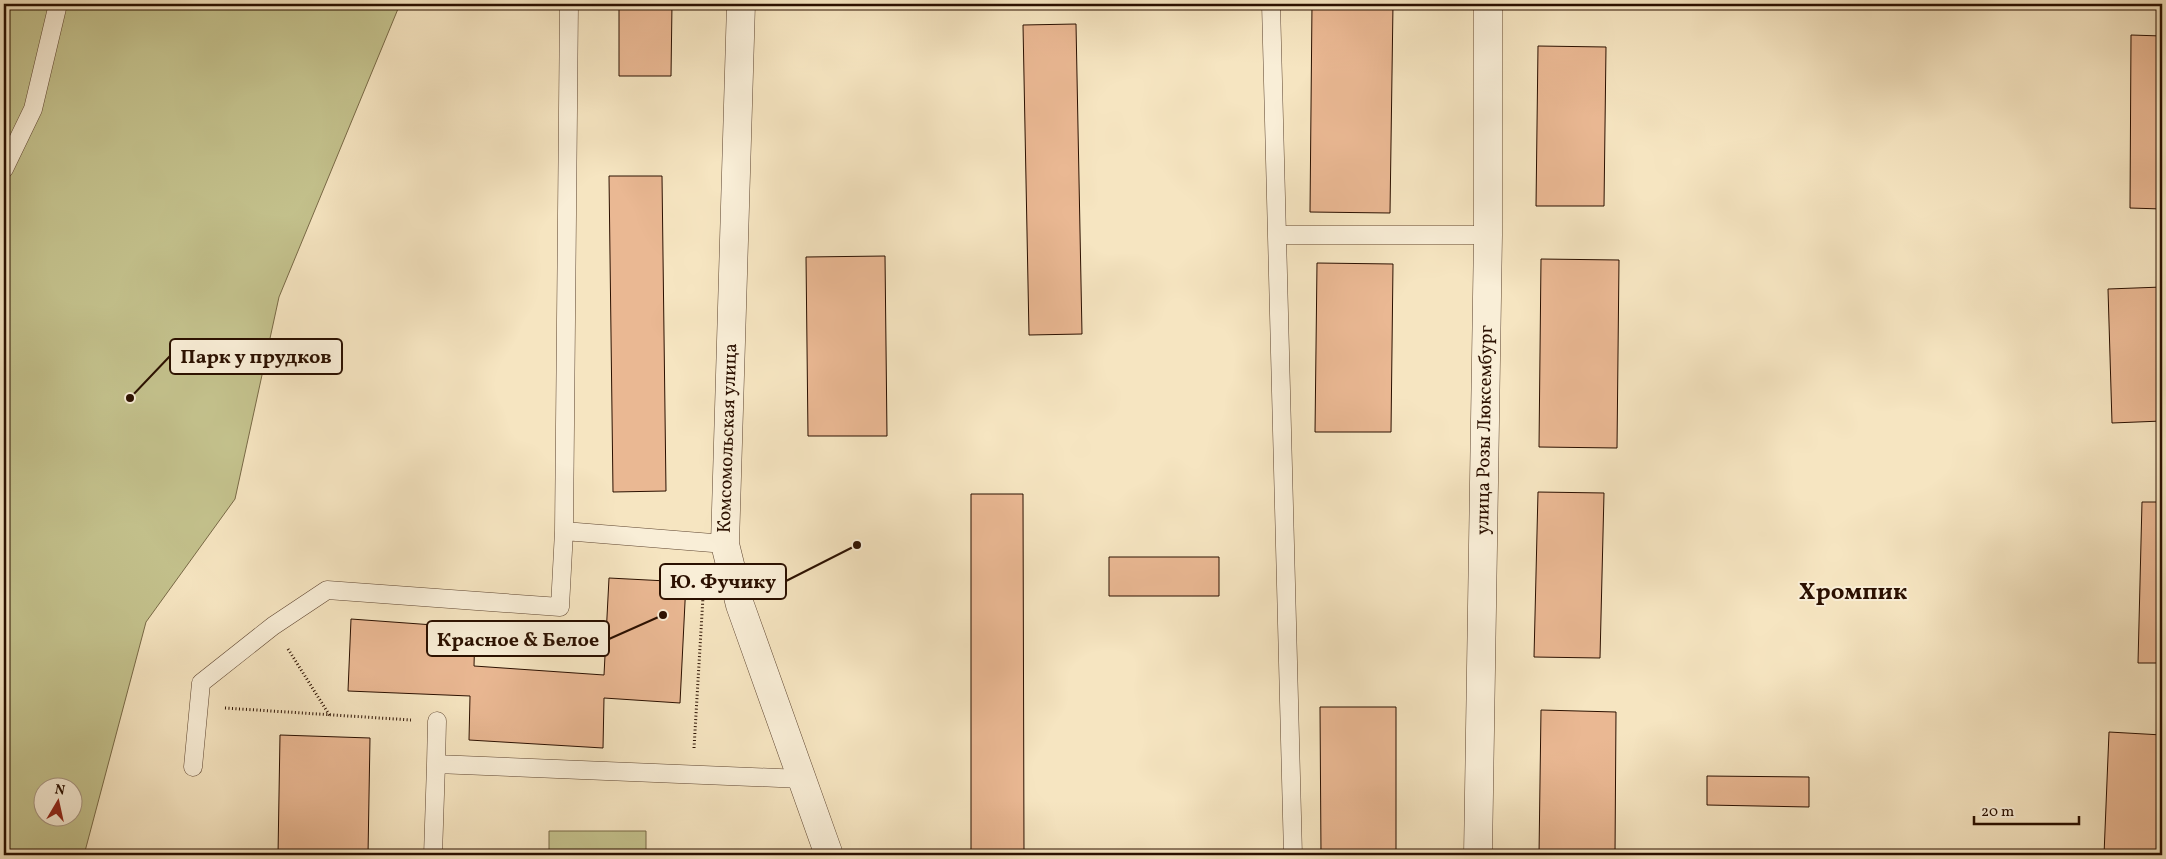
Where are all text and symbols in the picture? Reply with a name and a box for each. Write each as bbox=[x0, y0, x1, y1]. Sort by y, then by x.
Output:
street label: улица Розы Люксембург bbox=[1470, 324, 1500, 535]
callout: Парк у прудков bbox=[170, 339, 342, 374]
street label: Комсомольская улица bbox=[712, 343, 744, 533]
text: Парк у прудков bbox=[180, 344, 332, 372]
callout: Ю. Фучику bbox=[660, 564, 786, 599]
text: Ю. Фучику bbox=[670, 569, 776, 597]
district label: Хромпик bbox=[1799, 576, 1907, 610]
callout: Красное & Белое bbox=[427, 621, 609, 656]
text: Красное & Белое bbox=[437, 627, 599, 655]
north arrow bbox=[32, 776, 82, 826]
text: N bbox=[53, 780, 66, 801]
scale bar bbox=[1974, 794, 2078, 826]
text: 20 m bbox=[1981, 802, 2014, 823]

